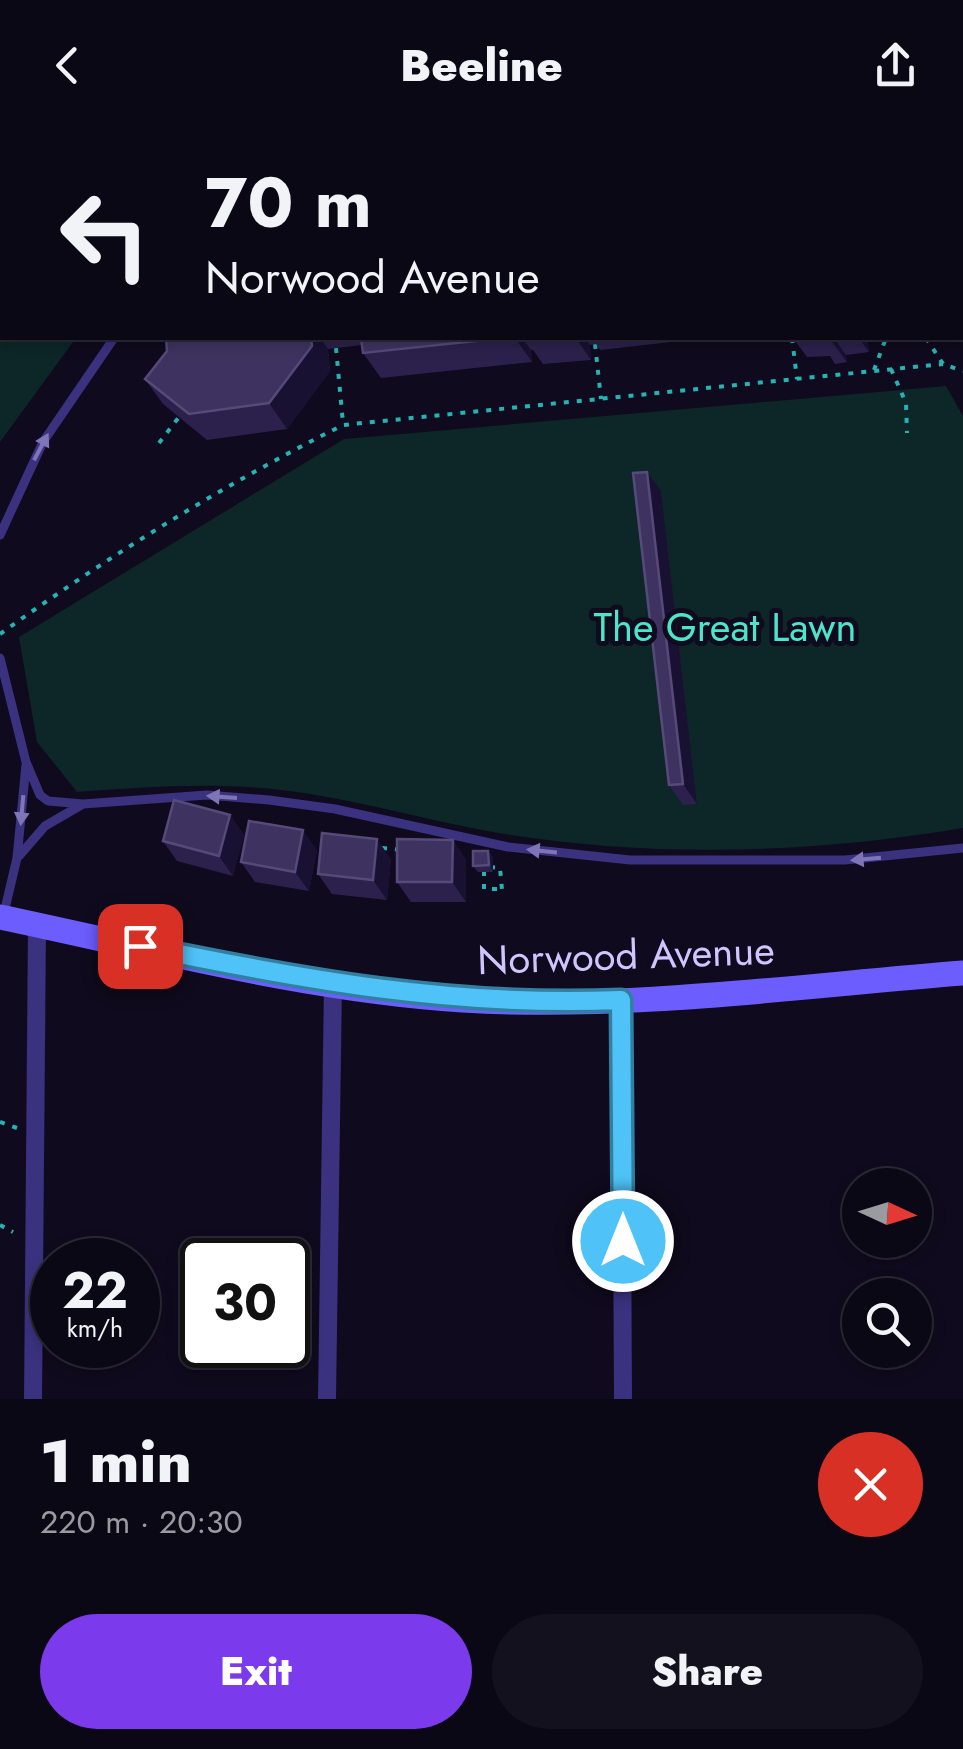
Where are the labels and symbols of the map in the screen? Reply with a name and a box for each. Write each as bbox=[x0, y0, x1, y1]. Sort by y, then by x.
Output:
one-way arrow bbox=[33, 432, 50, 461]
park label: The Great Lawn bbox=[594, 598, 857, 656]
one-way arrow bbox=[205, 788, 237, 804]
one-way arrow bbox=[13, 795, 29, 826]
one-way arrow bbox=[525, 843, 557, 859]
one-way arrow bbox=[850, 851, 881, 867]
pin bbox=[98, 904, 183, 989]
street label: Norwood Avenue bbox=[476, 921, 776, 989]
north arrow bbox=[842, 1168, 932, 1258]
position arrow bbox=[571, 1189, 675, 1293]
speed limit sign: 30 bbox=[180, 1238, 310, 1368]

